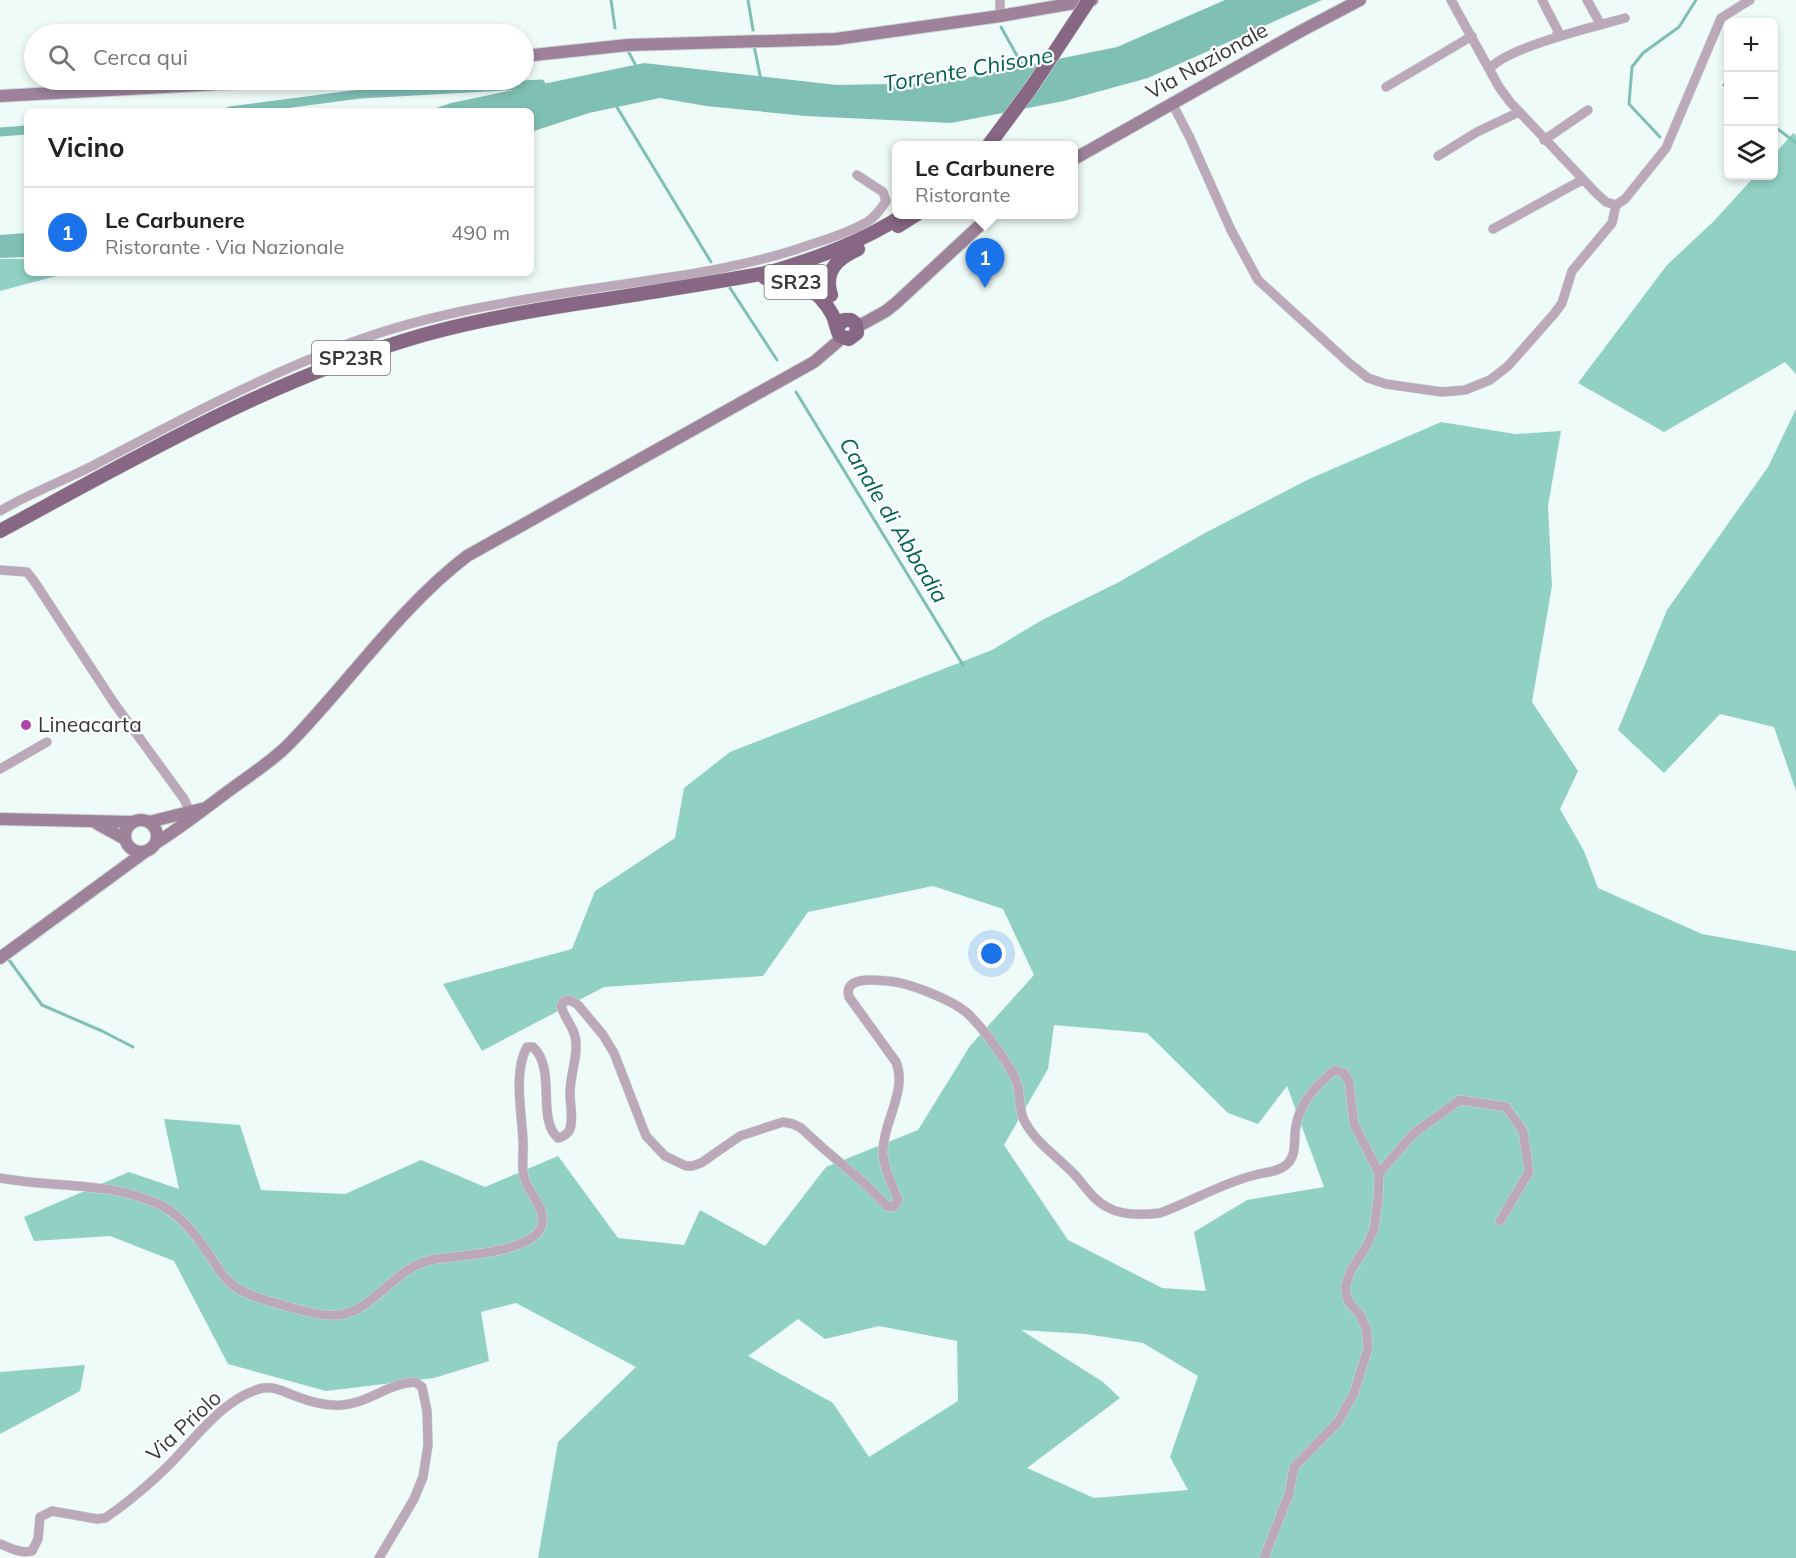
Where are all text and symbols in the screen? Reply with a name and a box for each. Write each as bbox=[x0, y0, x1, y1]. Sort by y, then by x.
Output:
street label: Via Nazionale bbox=[1141, 16, 1272, 104]
map controls bbox=[1724, 18, 1778, 180]
button: + bbox=[1724, 18, 1778, 72]
search box bbox=[24, 24, 534, 90]
water label: Torrente Chisone bbox=[881, 40, 1055, 98]
icon: search bbox=[45, 41, 78, 74]
text: Cerca qui bbox=[93, 43, 188, 71]
button: − bbox=[1724, 72, 1778, 126]
button: layers bbox=[1724, 126, 1778, 180]
text: Vicino bbox=[48, 131, 125, 164]
popup bbox=[892, 141, 1078, 219]
text: Le Carbunere bbox=[915, 154, 1055, 182]
text: Ristorante bbox=[915, 182, 1010, 207]
text: Le Carbunere bbox=[105, 206, 245, 234]
text: 1 bbox=[62, 220, 74, 245]
text: 490 m bbox=[451, 220, 510, 245]
text: Ristorante · Via Nazionale bbox=[105, 234, 344, 259]
pin: 1 bbox=[966, 238, 1004, 288]
road number: SR23 bbox=[764, 265, 828, 299]
road number: SP23R bbox=[312, 341, 390, 375]
water label: Canale di Abbadia bbox=[833, 432, 955, 608]
place label: Lineacarta bbox=[38, 711, 142, 737]
marker: Lineacarta bbox=[19, 718, 33, 732]
your location bbox=[977, 939, 1006, 968]
street label: Via Priolo bbox=[141, 1384, 226, 1466]

